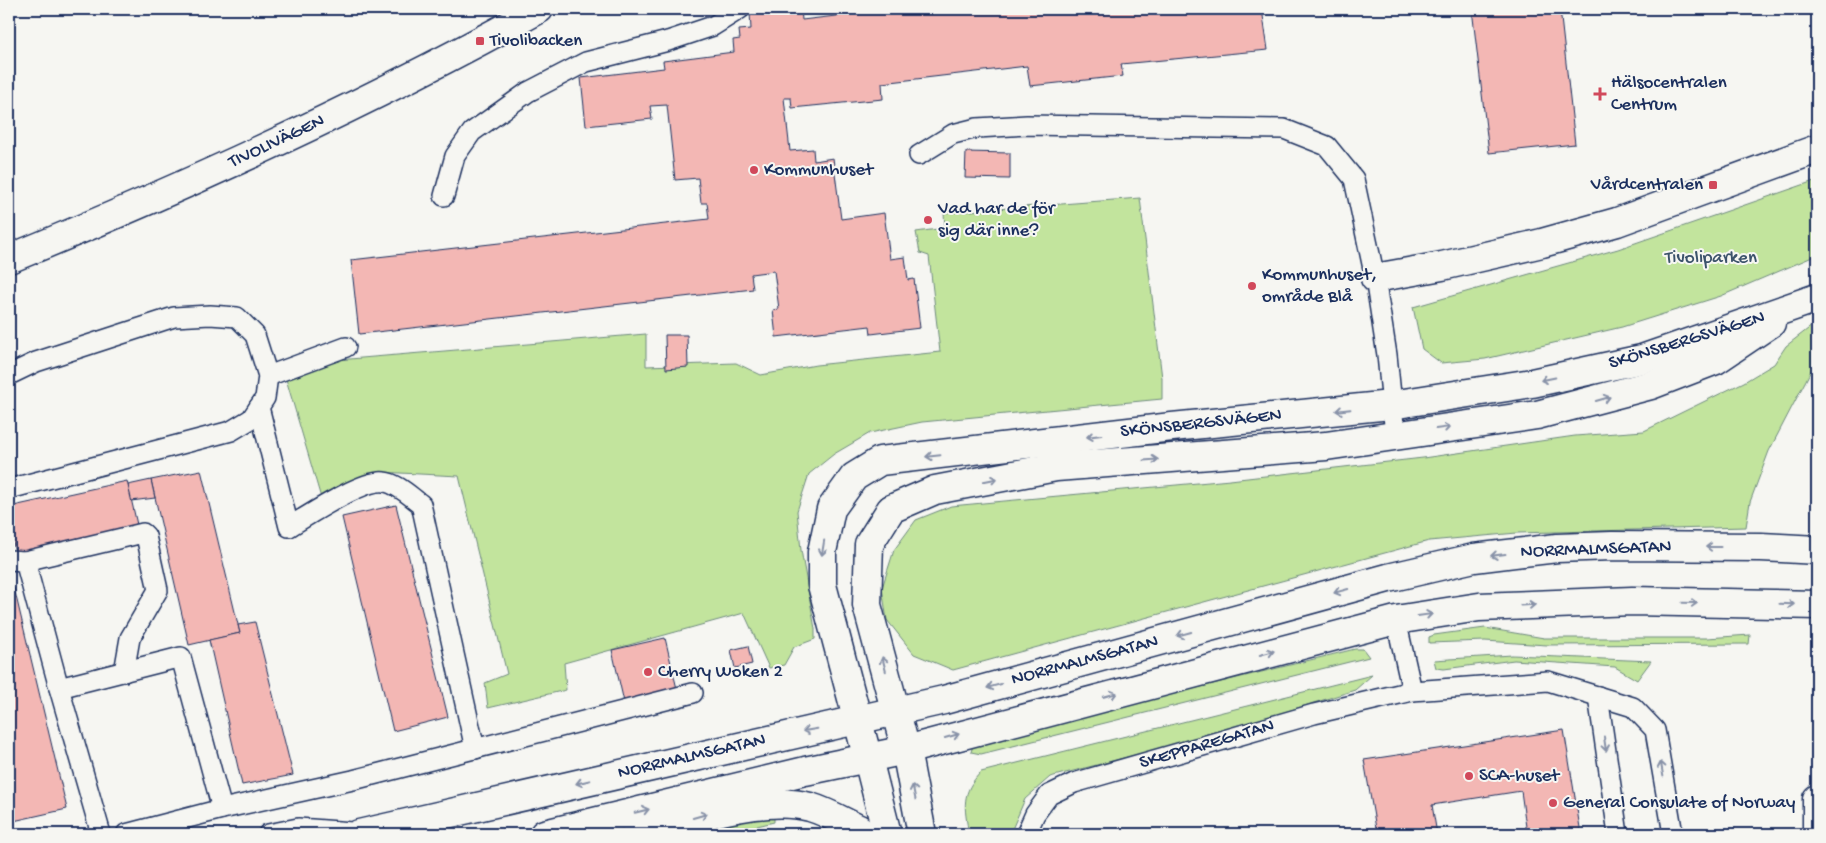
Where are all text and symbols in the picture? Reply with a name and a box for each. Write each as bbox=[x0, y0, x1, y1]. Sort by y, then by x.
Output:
place label: Tivolibacken bbox=[489, 30, 582, 53]
marker: Tivolibacken bbox=[474, 35, 486, 47]
place label: Hälsocentralen Centrum bbox=[1611, 72, 1727, 117]
marker: Hälsocentralen Centrum bbox=[1593, 87, 1607, 101]
street label: TIVOLIVÄGEN bbox=[224, 110, 329, 175]
place label: Kommunhuset bbox=[764, 159, 875, 182]
marker: Kommunhuset bbox=[748, 164, 760, 176]
place label: Vårdcentralen bbox=[1590, 174, 1703, 197]
marker: Vårdcentralen bbox=[1707, 179, 1719, 191]
place label: Vad har de för sig där inne? bbox=[937, 198, 1057, 243]
marker: Vad har de för sig där inne? bbox=[922, 214, 934, 226]
park label: Tivoliparken bbox=[1664, 247, 1757, 270]
place label: Kommunhuset, område Blå bbox=[1262, 264, 1377, 309]
marker: Kommunhuset, område Blå bbox=[1246, 280, 1258, 292]
street label: SKÖNSBERGSVÄGEN bbox=[1606, 306, 1768, 376]
one-way arrow bbox=[1541, 375, 1557, 384]
one-way arrow bbox=[1594, 393, 1610, 403]
street label: SKÖNSBERGSVÄGEN bbox=[1119, 404, 1283, 444]
one-way arrow bbox=[1335, 405, 1351, 414]
one-way arrow bbox=[1435, 423, 1451, 433]
one-way arrow bbox=[1086, 431, 1102, 441]
one-way arrow bbox=[925, 451, 941, 460]
one-way arrow bbox=[1143, 455, 1159, 464]
one-way arrow bbox=[982, 474, 998, 484]
street label: NORRMALMSGATAN bbox=[1520, 536, 1672, 564]
one-way arrow bbox=[818, 540, 828, 556]
one-way arrow bbox=[1705, 542, 1721, 551]
one-way arrow bbox=[1490, 550, 1506, 560]
one-way arrow bbox=[1333, 587, 1349, 596]
one-way arrow bbox=[1682, 598, 1698, 608]
one-way arrow bbox=[1778, 599, 1795, 609]
one-way arrow bbox=[1520, 601, 1536, 610]
one-way arrow bbox=[1416, 610, 1432, 620]
street label: NORRMALMSGATAN bbox=[1009, 630, 1161, 692]
one-way arrow bbox=[1177, 630, 1193, 639]
one-way arrow bbox=[1258, 648, 1274, 658]
one-way arrow bbox=[878, 656, 888, 672]
place label: Cherry Woken 2 bbox=[658, 661, 783, 684]
marker: Cherry Woken 2 bbox=[642, 666, 654, 678]
one-way arrow bbox=[986, 682, 1002, 692]
one-way arrow bbox=[1101, 690, 1117, 699]
street label: SKEPPAREGATAN bbox=[1137, 715, 1277, 775]
one-way arrow bbox=[802, 725, 818, 735]
street label: NORRMALMSGATAN bbox=[616, 729, 768, 785]
one-way arrow bbox=[944, 731, 960, 741]
one-way arrow bbox=[1600, 736, 1610, 752]
one-way arrow bbox=[1656, 761, 1666, 777]
place label: SCA-huset bbox=[1479, 765, 1561, 788]
marker: SCA-huset bbox=[1463, 770, 1475, 782]
one-way arrow bbox=[576, 778, 592, 787]
one-way arrow bbox=[909, 784, 919, 800]
place label: General Consulate of Norway bbox=[1563, 792, 1796, 815]
marker: General Consulate of Norway bbox=[1547, 797, 1559, 809]
one-way arrow bbox=[634, 806, 650, 815]
one-way arrow bbox=[691, 811, 707, 821]

